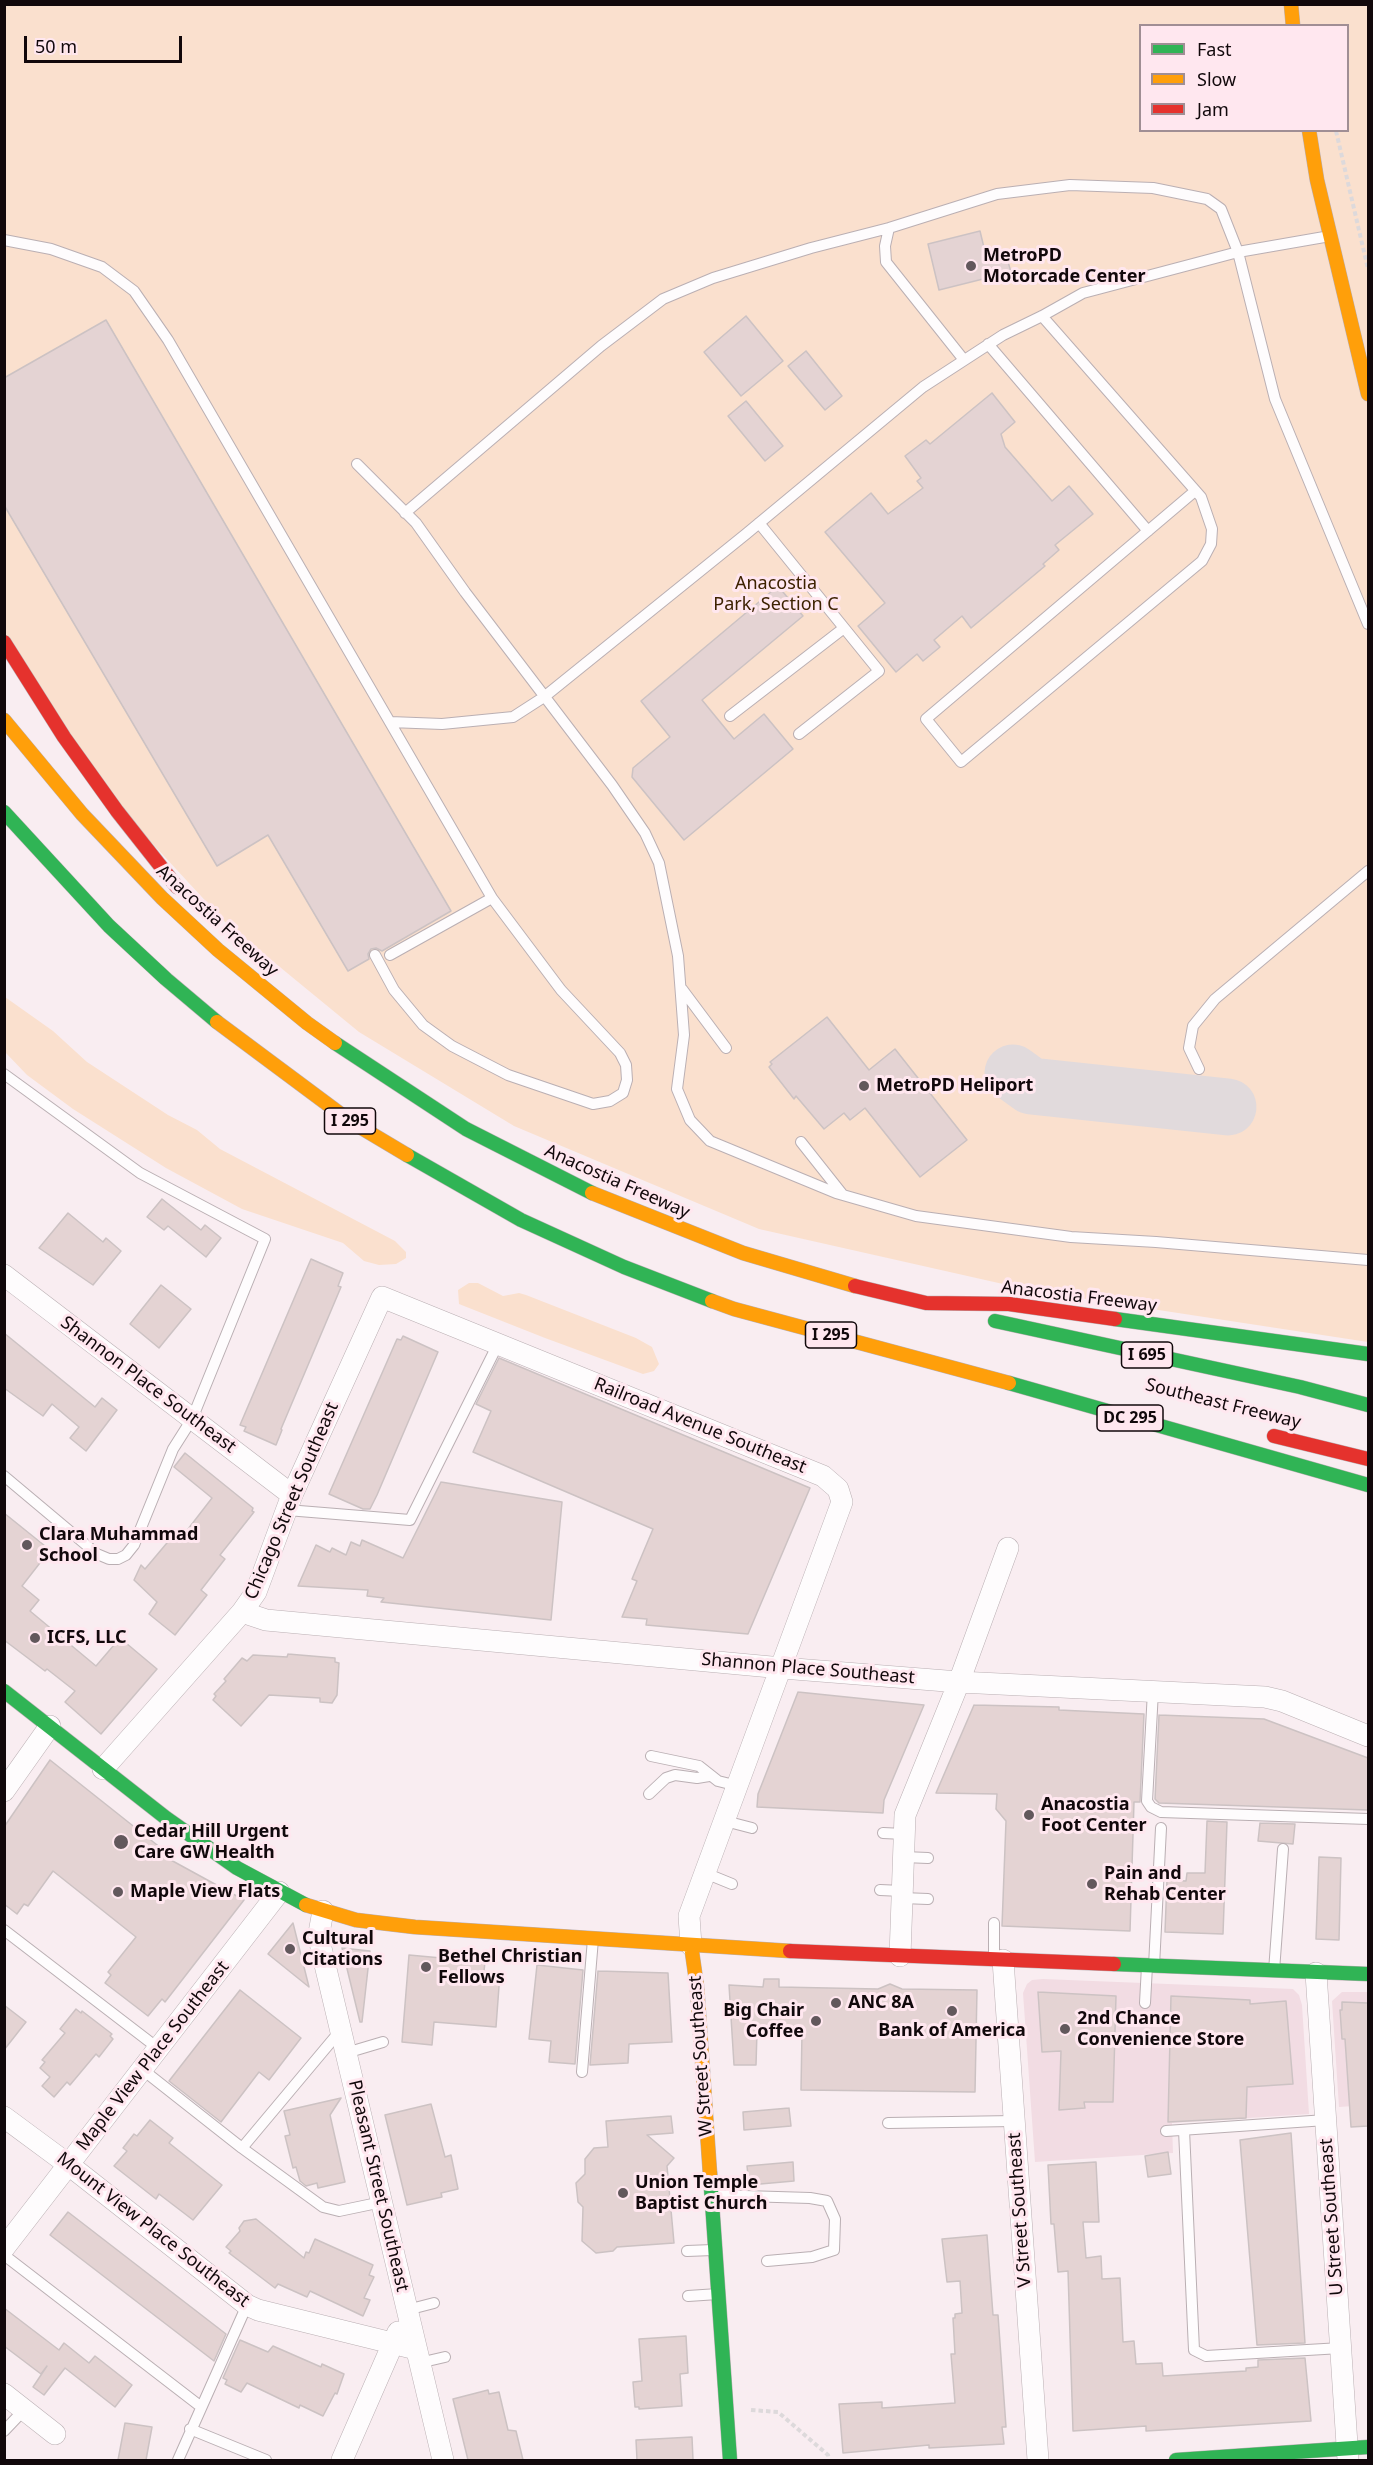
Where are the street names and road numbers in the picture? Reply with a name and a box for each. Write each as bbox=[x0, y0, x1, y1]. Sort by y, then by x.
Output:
street label: Anacostia Freeway bbox=[152, 861, 282, 981]
road number: I 295 bbox=[324, 1108, 376, 1134]
street label: Anacostia Freeway bbox=[541, 1140, 693, 1224]
street label: Anacostia Freeway bbox=[1000, 1277, 1158, 1317]
street label: Shannon Place Southeast bbox=[56, 1312, 240, 1458]
road number: I 295 bbox=[806, 1322, 856, 1348]
road number: I 695 bbox=[1122, 1342, 1172, 1368]
street label: Railroad Avenue Southeast bbox=[591, 1373, 809, 1479]
street label: Southeast Freeway bbox=[1143, 1374, 1303, 1434]
street label: Chicago Street Southeast bbox=[241, 1399, 343, 1603]
road number: DC 295 bbox=[1097, 1405, 1163, 1431]
street label: Shannon Place Southeast bbox=[700, 1649, 916, 1689]
street label: Maple View Place Southeast bbox=[72, 1957, 234, 2155]
street label: W Street Southeast bbox=[685, 1975, 717, 2137]
street label: Pleasant Street Southeast bbox=[343, 2078, 413, 2294]
street label: V Street Southeast bbox=[1004, 2132, 1036, 2288]
street label: U Street Southeast bbox=[1316, 2138, 1348, 2296]
street label: Mount View Place Southeast bbox=[52, 2148, 254, 2312]

